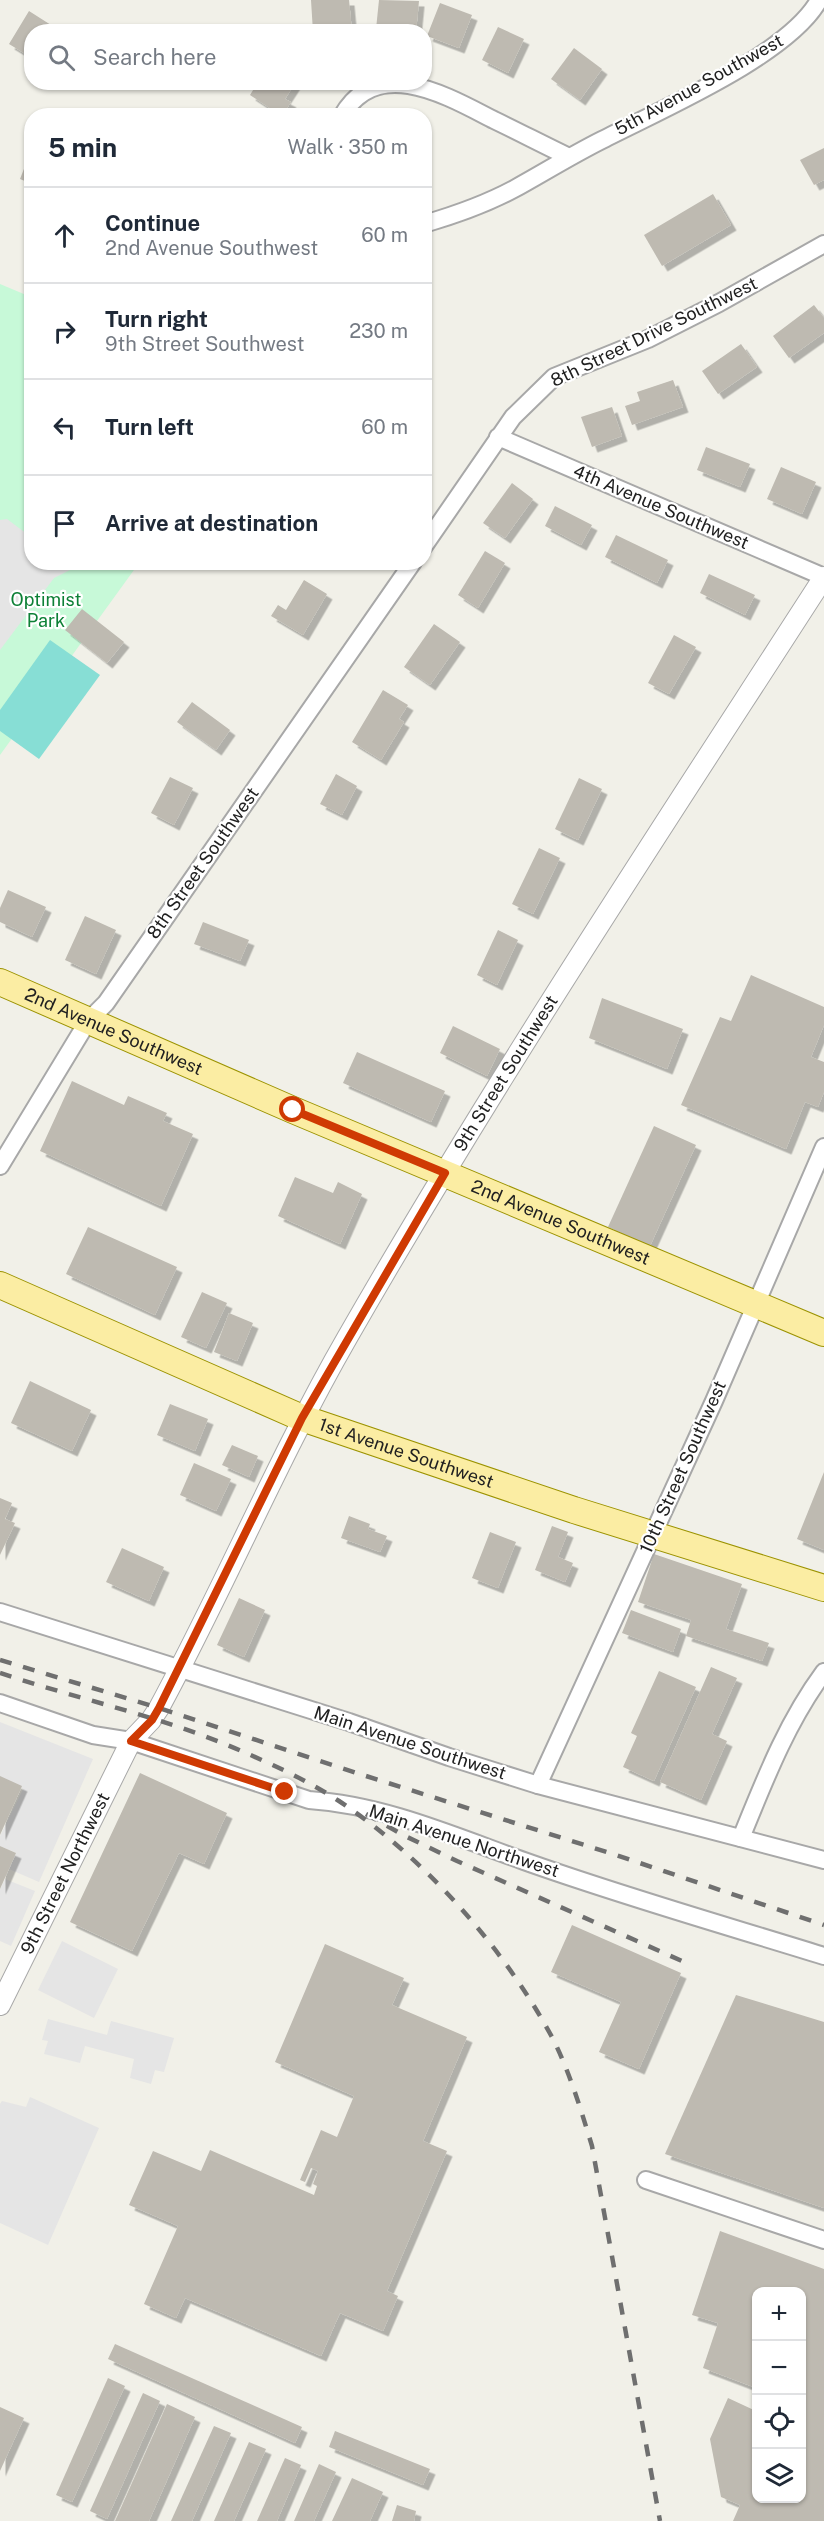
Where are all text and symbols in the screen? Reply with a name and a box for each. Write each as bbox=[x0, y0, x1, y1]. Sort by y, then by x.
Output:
search box bbox=[24, 24, 432, 90]
street label: 5th Avenue Southwest bbox=[611, 30, 786, 140]
icon: search bbox=[45, 41, 78, 74]
text: Search here bbox=[93, 44, 217, 70]
text: 5 min bbox=[48, 132, 117, 163]
text: Walk · 350 m bbox=[288, 135, 408, 159]
text: Continue bbox=[105, 210, 200, 236]
icon: ahead bbox=[48, 219, 81, 252]
text: 60 m bbox=[361, 223, 408, 247]
text: 2nd Avenue Southwest bbox=[105, 236, 318, 260]
street label: 8th Street Drive Southwest bbox=[547, 272, 761, 391]
text: Turn right bbox=[105, 306, 208, 332]
icon: right bbox=[48, 315, 81, 348]
text: 230 m bbox=[349, 319, 408, 343]
text: 9th Street Southwest bbox=[105, 332, 305, 356]
icon: left bbox=[48, 411, 81, 444]
text: Turn left bbox=[105, 414, 194, 440]
text: 60 m bbox=[361, 415, 408, 439]
street label: 4th Avenue Southwest bbox=[570, 460, 752, 553]
icon: arrive bbox=[48, 507, 81, 540]
text: Arrive at destination bbox=[105, 510, 318, 536]
park label: Optimist Park bbox=[11, 589, 81, 631]
street label: 8th Street Southwest bbox=[142, 783, 263, 942]
street label: 2nd Avenue Southwest bbox=[22, 983, 206, 1079]
street label: 9th Street Southwest bbox=[449, 991, 562, 1155]
route start bbox=[279, 1096, 305, 1122]
street label: 2nd Avenue Southwest bbox=[468, 1175, 653, 1269]
street label: 10th Street Southwest bbox=[635, 1377, 730, 1556]
street label: 1st Avenue Southwest bbox=[316, 1413, 497, 1492]
street label: Main Avenue Southwest bbox=[311, 1701, 509, 1784]
route end bbox=[271, 1778, 297, 1804]
street label: 9th Street Northwest bbox=[16, 1789, 114, 1957]
street label: Main Avenue Northwest bbox=[366, 1800, 562, 1881]
map controls bbox=[752, 2287, 806, 2503]
button: + bbox=[752, 2287, 806, 2341]
button: − bbox=[752, 2341, 806, 2395]
button: locate bbox=[752, 2395, 806, 2449]
button: layers bbox=[752, 2449, 806, 2503]

